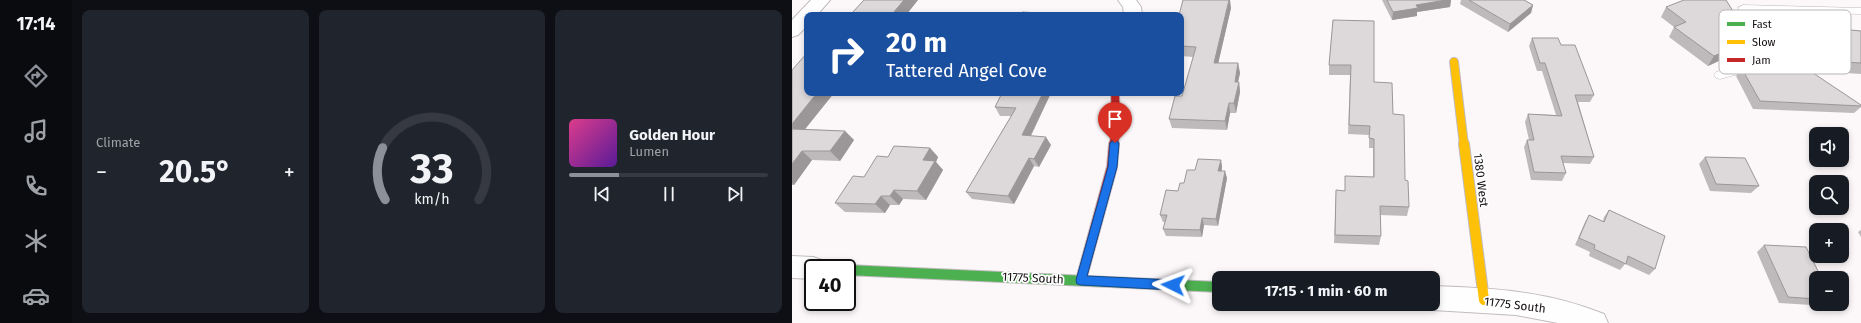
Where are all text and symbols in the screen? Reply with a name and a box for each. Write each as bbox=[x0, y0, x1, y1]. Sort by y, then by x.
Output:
legend bbox=[1719, 10, 1851, 74]
text: 17:14 bbox=[16, 13, 56, 35]
text: Fast bbox=[1752, 18, 1772, 31]
text: 20 m bbox=[886, 26, 947, 59]
icon: right bbox=[820, 28, 872, 80]
text: Slow bbox=[1752, 36, 1776, 49]
text: Jam bbox=[1752, 54, 1771, 67]
text: Tattered Angel Cove bbox=[886, 60, 1047, 82]
icon: directions bbox=[22, 62, 50, 90]
pin bbox=[1098, 102, 1132, 143]
icon: arrive bbox=[1104, 108, 1126, 130]
icon: music bbox=[22, 117, 50, 145]
text: Golden Hour bbox=[629, 126, 715, 144]
map controls bbox=[1809, 127, 1849, 311]
button: sound bbox=[1809, 127, 1849, 167]
text: Climate bbox=[96, 135, 140, 150]
text: 33 bbox=[409, 143, 454, 193]
text: Lumen bbox=[629, 144, 669, 159]
street label: 1380 West bbox=[1471, 152, 1491, 208]
text: 20.5° bbox=[159, 154, 231, 190]
text: − bbox=[96, 159, 107, 186]
text: + bbox=[284, 159, 295, 186]
icon: phone bbox=[22, 172, 50, 200]
button: search bbox=[1809, 175, 1849, 215]
icon: previous bbox=[591, 183, 613, 205]
icon: pause bbox=[658, 183, 680, 205]
icon: next bbox=[724, 183, 746, 205]
text: km/h bbox=[414, 190, 450, 207]
button: + bbox=[1809, 223, 1849, 263]
icon: climate bbox=[22, 227, 50, 255]
speed limit sign: 40 bbox=[804, 259, 856, 311]
position arrow bbox=[1152, 264, 1194, 306]
street label: 11775 South bbox=[1002, 269, 1064, 287]
button: − bbox=[1809, 271, 1849, 311]
icon: car bbox=[22, 282, 50, 310]
text: 17:15 · 1 min · 60 m bbox=[1264, 282, 1388, 300]
street label: 11775 South bbox=[1483, 294, 1547, 316]

